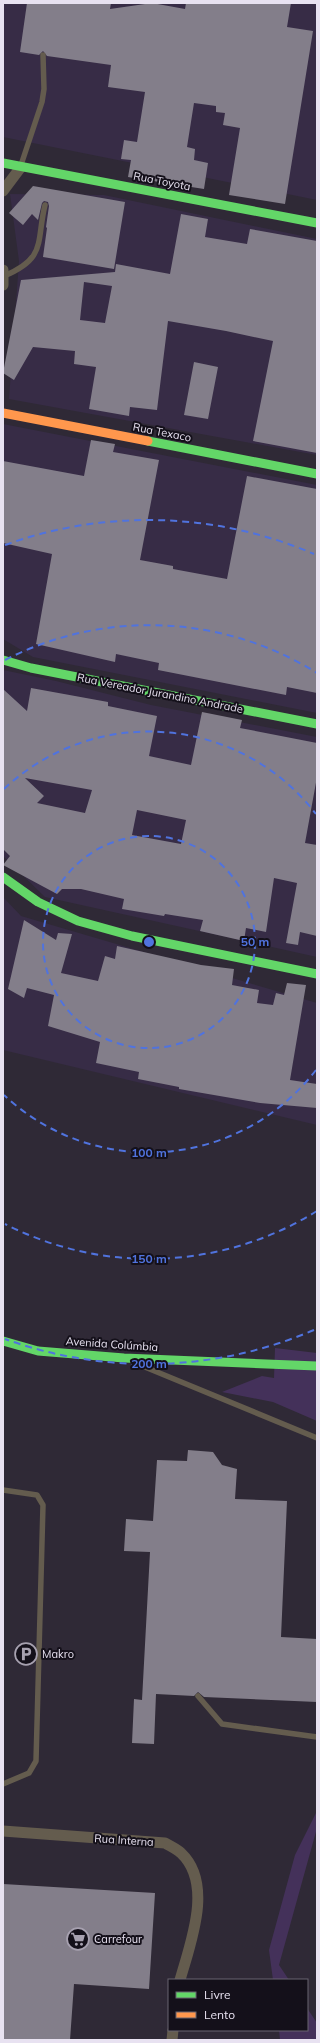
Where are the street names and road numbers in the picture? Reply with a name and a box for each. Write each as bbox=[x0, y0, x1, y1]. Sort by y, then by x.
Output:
street label: Rua Toyota bbox=[132, 169, 192, 193]
street label: Rua Texaco bbox=[132, 419, 192, 445]
street label: Rua Vereador Jurandino Andrade bbox=[76, 670, 244, 716]
street label: Avenida Colúmbia bbox=[65, 1334, 159, 1354]
street label: Rua Interna bbox=[94, 1831, 154, 1849]

